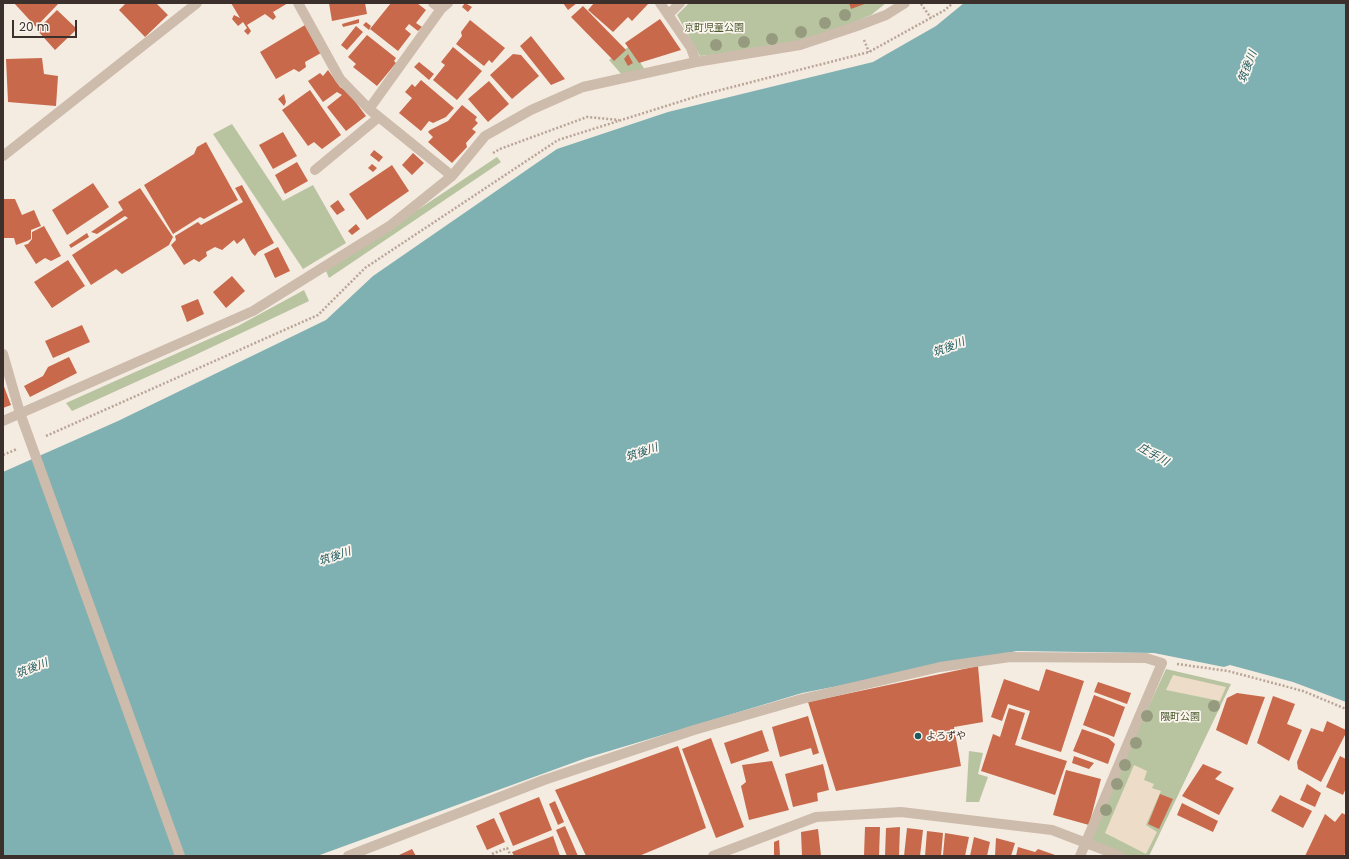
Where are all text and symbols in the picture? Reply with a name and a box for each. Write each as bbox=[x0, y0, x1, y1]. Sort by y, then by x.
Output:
scale bar bbox=[14, 12, 79, 38]
text: 20 m bbox=[19, 18, 49, 35]
park label: 京町児童公園 bbox=[684, 22, 744, 34]
water label: 筑後川 bbox=[1236, 49, 1260, 85]
water label: 筑後川 bbox=[931, 336, 967, 360]
water label: 筑後川 bbox=[624, 441, 660, 465]
water label: 庄手川 bbox=[1135, 441, 1171, 469]
water label: 筑後川 bbox=[317, 545, 353, 569]
water label: 筑後川 bbox=[14, 657, 50, 681]
park label: 隈町公園 bbox=[1160, 711, 1200, 723]
place label: よろずや bbox=[926, 730, 966, 742]
marker: よろずや bbox=[913, 731, 923, 741]

